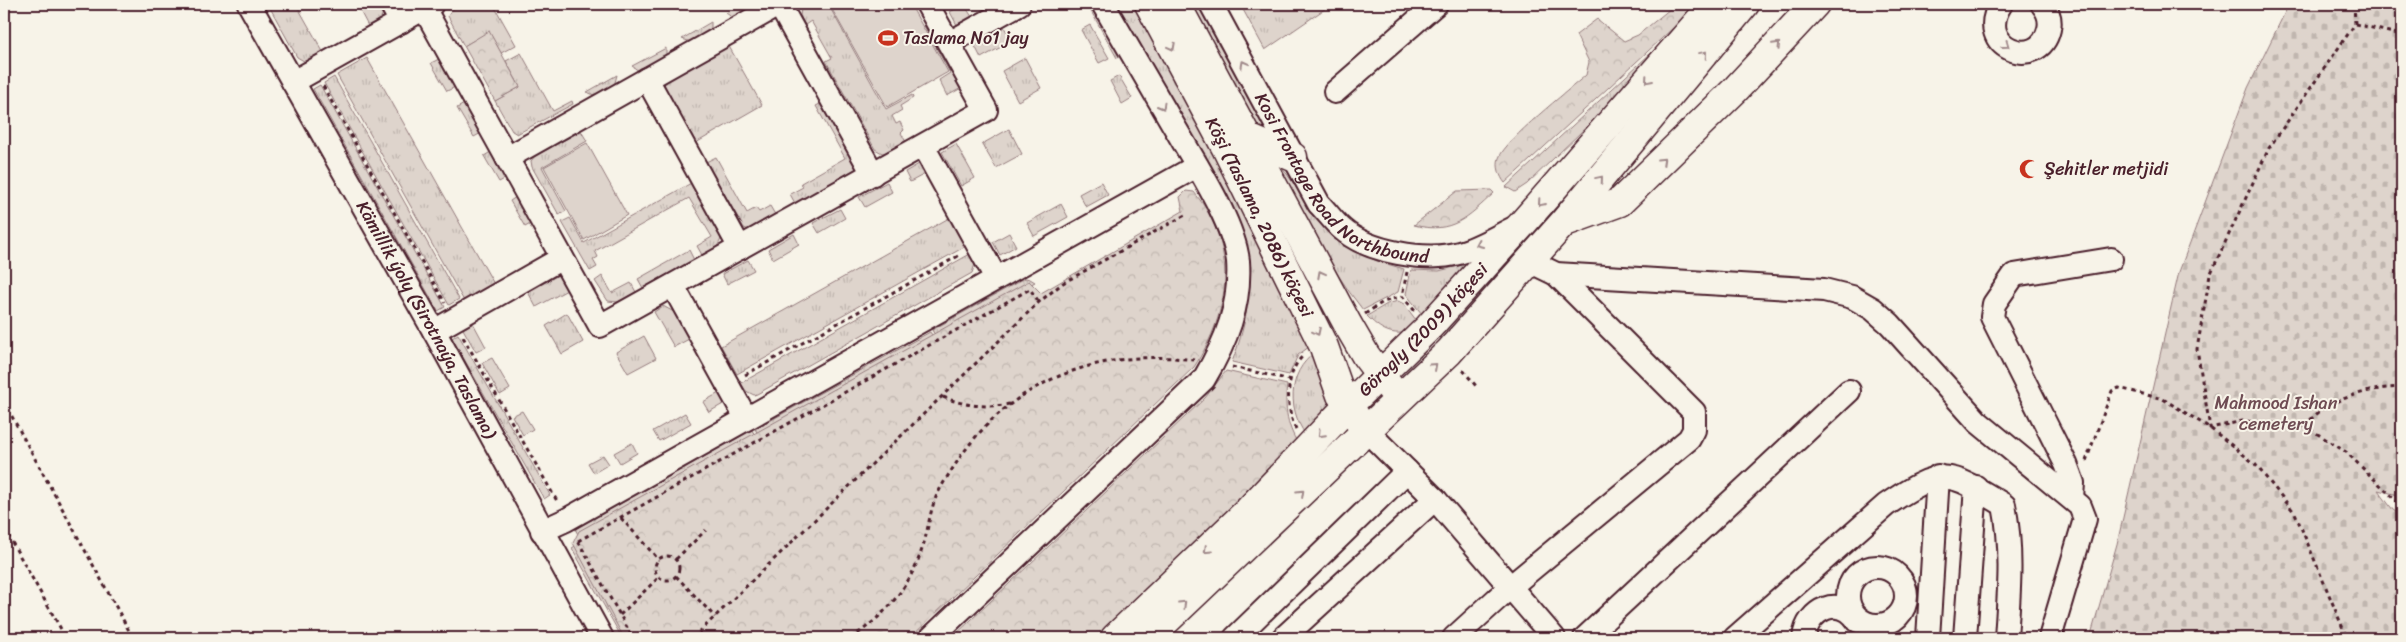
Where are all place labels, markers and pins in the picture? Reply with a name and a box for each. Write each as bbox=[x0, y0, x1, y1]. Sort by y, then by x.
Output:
place label: Taslama No1 jay bbox=[903, 22, 1029, 54]
sports icon: Taslama No1 jay bbox=[877, 27, 899, 49]
place label: Şehitler metjidi bbox=[2044, 153, 2169, 185]
mosque icon: Şehitler metjidi bbox=[2018, 158, 2040, 180]

